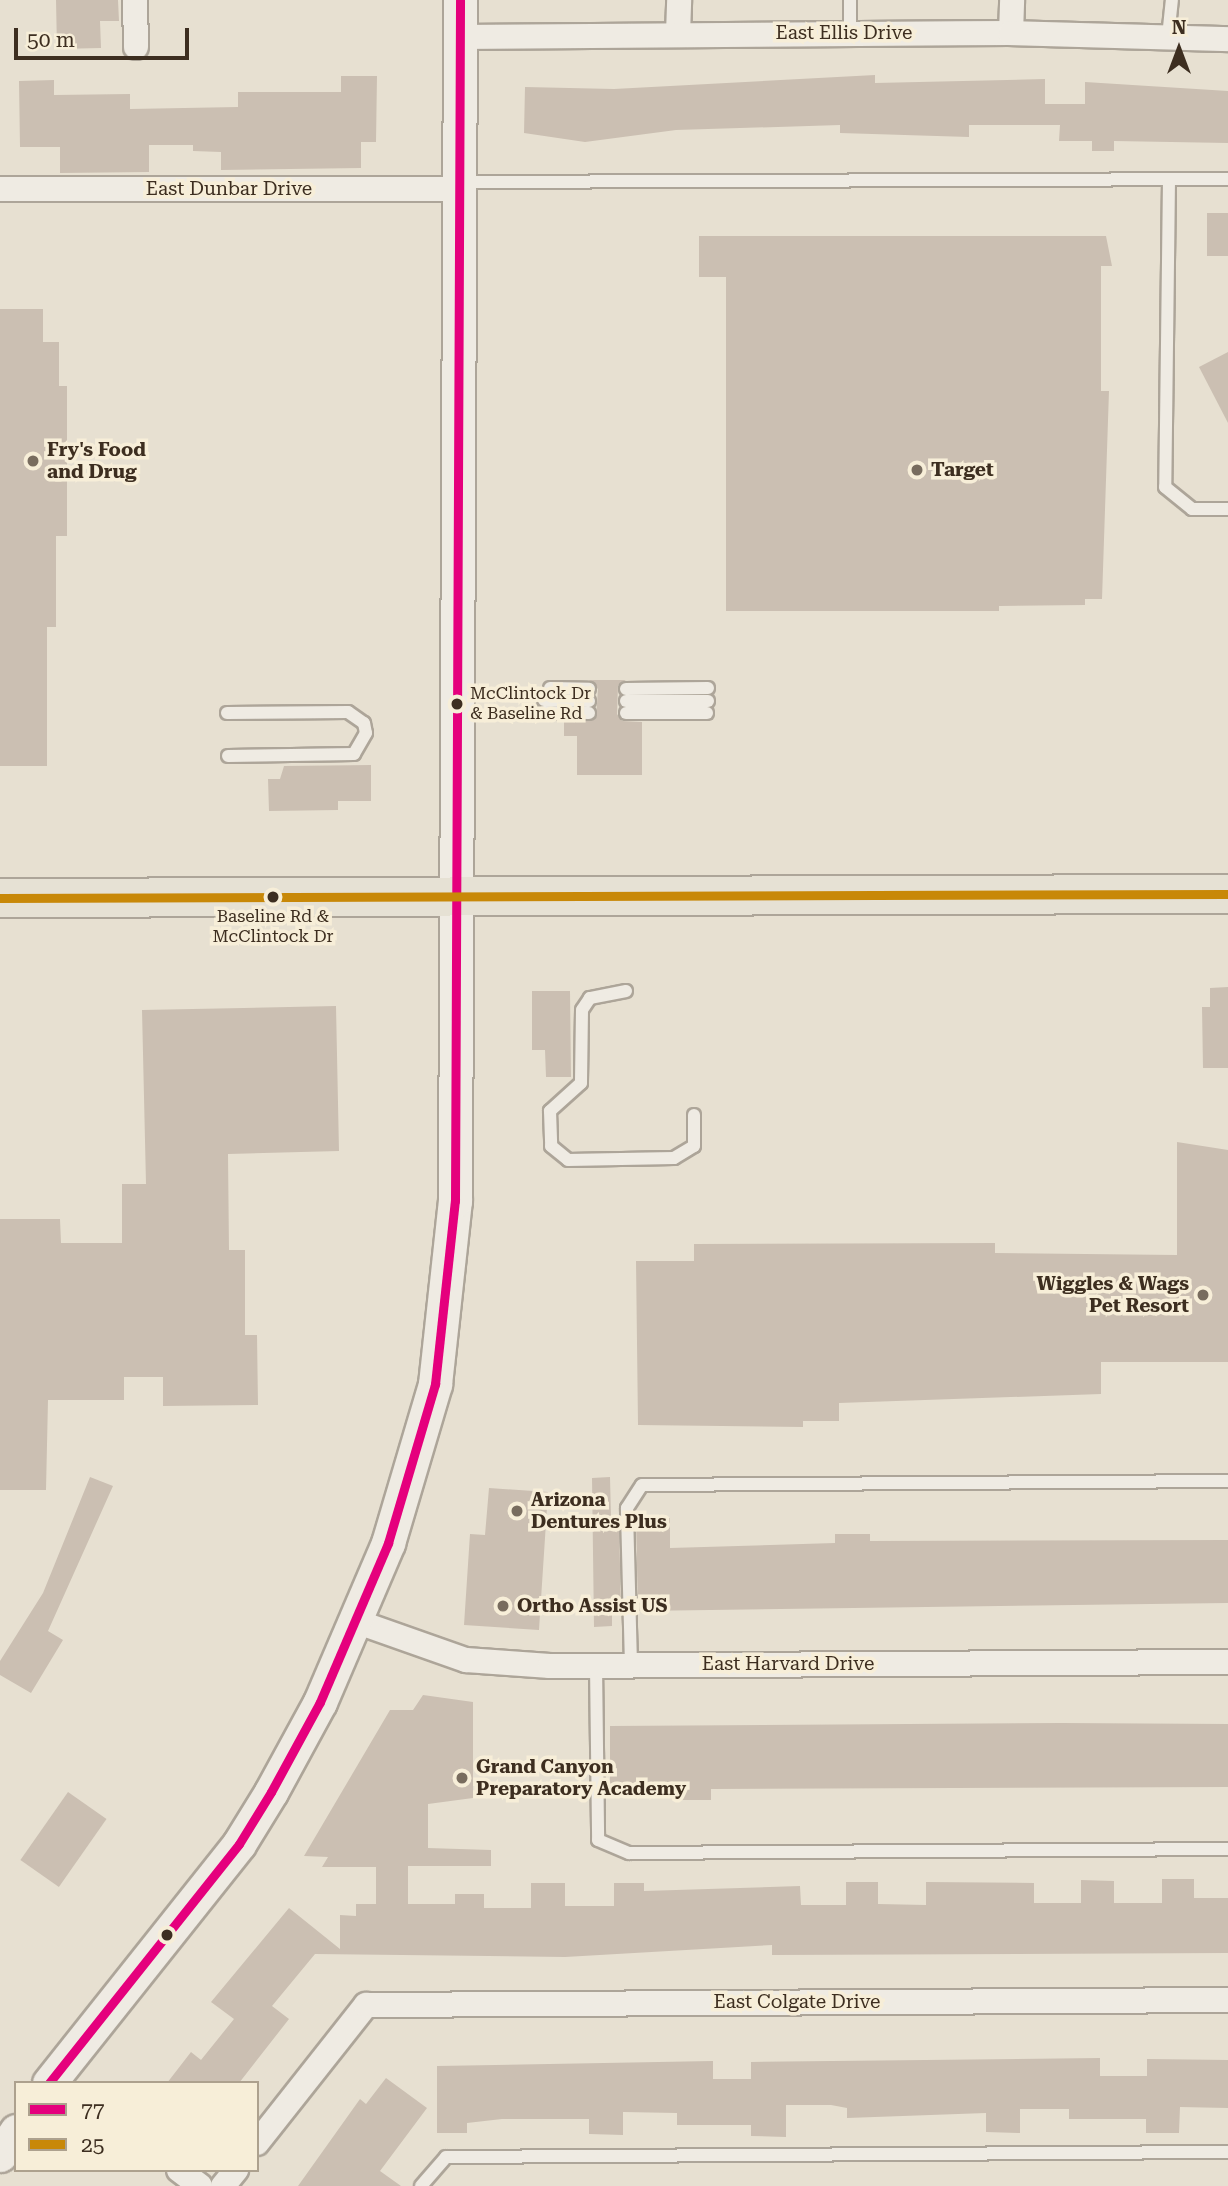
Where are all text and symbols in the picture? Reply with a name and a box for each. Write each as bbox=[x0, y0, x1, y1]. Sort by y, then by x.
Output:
scale bar bbox=[18, 14, 192, 58]
north arrow bbox=[1144, 14, 1214, 84]
text: N bbox=[1172, 16, 1186, 39]
street label: East Ellis Drive bbox=[775, 22, 913, 44]
text: 50 m bbox=[27, 28, 75, 52]
street label: East Dunbar Drive bbox=[146, 178, 312, 200]
place label: Fry's Food and Drug bbox=[47, 439, 146, 483]
marker: Fry's Food and Drug bbox=[25, 453, 41, 469]
place label: Target bbox=[931, 459, 994, 481]
marker: Target bbox=[909, 462, 925, 478]
place label: McClintock Dr & Baseline Rd bbox=[470, 684, 591, 724]
marker: McClintock Dr & Baseline Rd bbox=[450, 697, 464, 711]
marker: Baseline Rd & McClintock Dr bbox=[266, 890, 280, 904]
place label: Baseline Rd & McClintock Dr bbox=[212, 907, 334, 947]
place label: Wiggles & Wags Pet Resort bbox=[1036, 1273, 1189, 1317]
marker: Wiggles & Wags Pet Resort bbox=[1195, 1287, 1211, 1303]
place label: Arizona Dentures Plus bbox=[531, 1489, 667, 1533]
marker: Arizona Dentures Plus bbox=[509, 1503, 525, 1519]
place label: Ortho Assist US bbox=[517, 1595, 667, 1617]
marker: Ortho Assist US bbox=[495, 1598, 511, 1614]
street label: East Harvard Drive bbox=[702, 1653, 874, 1675]
place label: Grand Canyon Preparatory Academy bbox=[476, 1756, 686, 1800]
marker: Grand Canyon Preparatory Academy bbox=[454, 1770, 470, 1786]
unlabelled marker bbox=[160, 1928, 174, 1942]
street label: East Colgate Drive bbox=[713, 1991, 881, 2013]
legend bbox=[14, 2081, 259, 2172]
text: 77 bbox=[81, 2098, 105, 2122]
text: 25 bbox=[81, 2133, 105, 2157]

